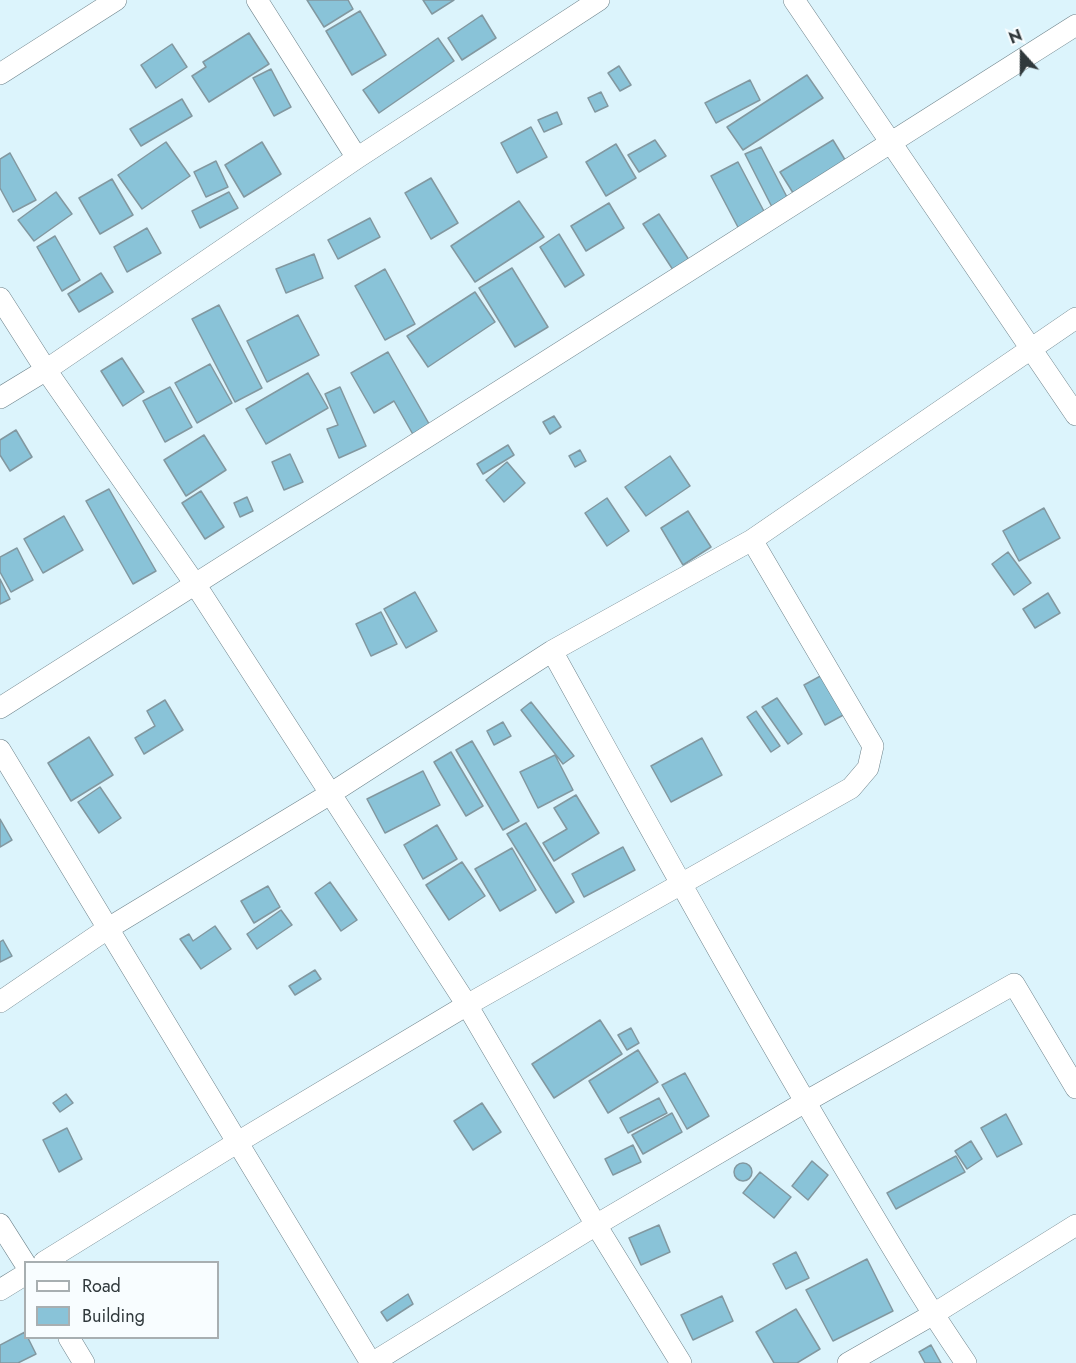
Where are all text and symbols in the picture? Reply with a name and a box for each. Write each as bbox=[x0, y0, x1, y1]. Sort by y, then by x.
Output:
north arrow bbox=[992, 24, 1052, 84]
text: N bbox=[1005, 24, 1025, 50]
legend bbox=[24, 1261, 219, 1339]
text: Road bbox=[82, 1273, 121, 1299]
text: Building bbox=[82, 1303, 145, 1329]

